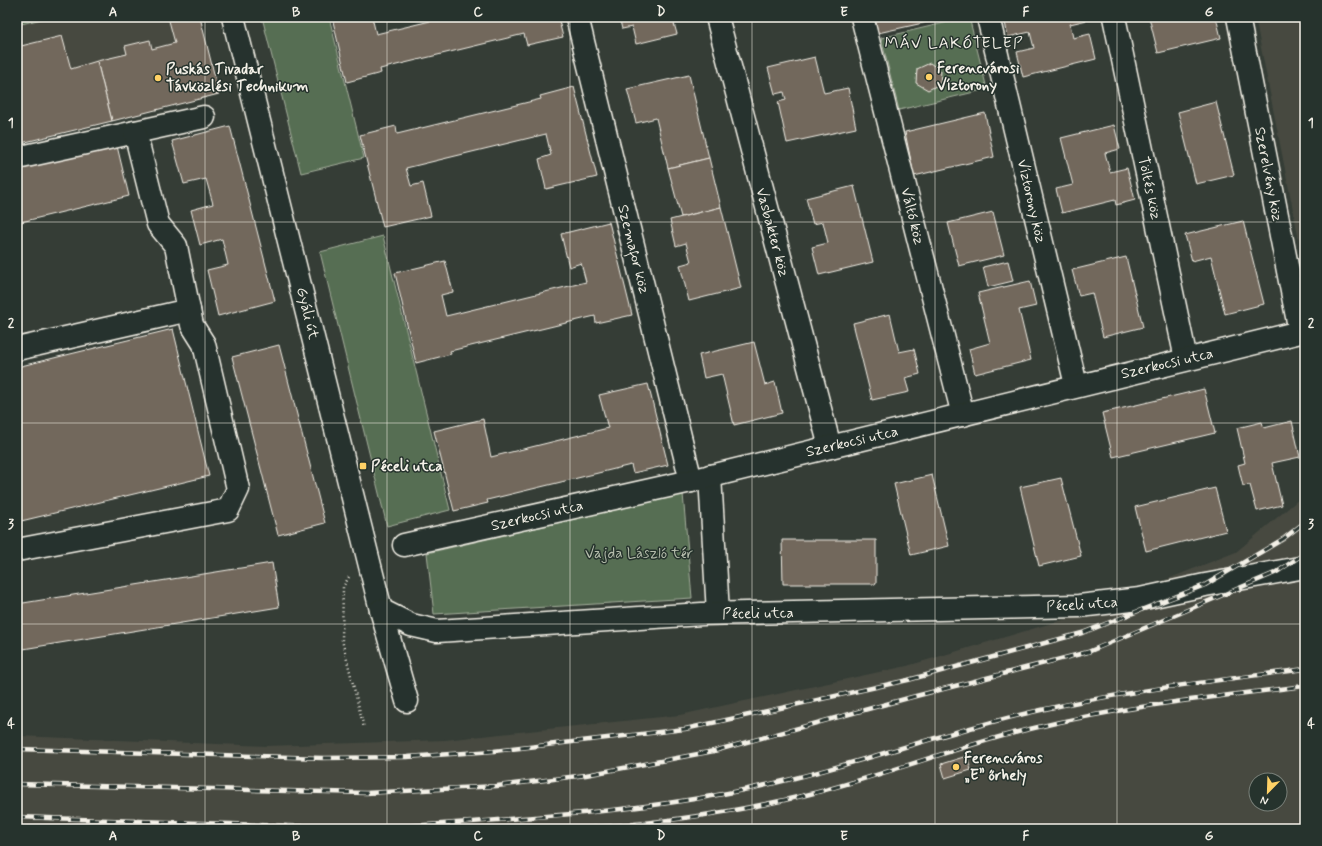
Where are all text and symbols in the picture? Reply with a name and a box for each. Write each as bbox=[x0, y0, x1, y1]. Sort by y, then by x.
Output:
text: A bbox=[109, 4, 117, 21]
text: B bbox=[292, 4, 301, 21]
text: C bbox=[473, 4, 483, 21]
text: D bbox=[657, 4, 666, 21]
text: E bbox=[840, 4, 848, 21]
text: F bbox=[1023, 4, 1030, 21]
text: G bbox=[1205, 4, 1214, 21]
district label: MÁV LAKÓTELEP bbox=[885, 33, 1023, 54]
place label: Ferencvárosi Víztorony bbox=[937, 59, 1020, 96]
place label: Puskás Tivadar Távközlési Technikum bbox=[166, 60, 309, 97]
marker: Ferencvárosi Víztorony bbox=[924, 72, 934, 82]
marker: Puskás Tivadar Távközlési Technikum bbox=[153, 73, 163, 83]
text: 1 bbox=[8, 115, 14, 132]
text: 1 bbox=[1308, 115, 1314, 132]
street label: Szerelvény köz bbox=[1249, 125, 1287, 223]
street label: Töltés köz bbox=[1133, 155, 1165, 222]
street label: Víztorony köz bbox=[1012, 157, 1050, 245]
street label: Vasbakter köz bbox=[751, 186, 793, 279]
street label: Váltó köz bbox=[895, 186, 929, 247]
street label: Szemafor köz bbox=[610, 203, 654, 296]
street label: Gyáli út bbox=[291, 285, 323, 342]
text: 2 bbox=[8, 315, 15, 332]
text: 2 bbox=[1308, 315, 1315, 332]
street label: Szerkocsi utca bbox=[1119, 344, 1215, 384]
street label: Szerkocsi utca bbox=[804, 422, 900, 462]
place label: Péceli utca bbox=[371, 457, 443, 477]
marker: Péceli utca bbox=[358, 461, 368, 471]
street label: Szerkocsi utca bbox=[489, 496, 585, 536]
text: 3 bbox=[8, 516, 14, 533]
text: 3 bbox=[1308, 516, 1314, 533]
park label: Vajda László tér bbox=[585, 544, 693, 564]
street label: Péceli utca bbox=[1046, 593, 1119, 617]
street label: Péceli utca bbox=[722, 603, 794, 625]
text: 4 bbox=[7, 716, 15, 733]
text: 4 bbox=[1307, 716, 1315, 733]
place label: Ferencváros „E” őrhely bbox=[964, 749, 1043, 786]
marker: Ferencváros „E” őrhely bbox=[951, 762, 961, 772]
north arrow bbox=[1248, 772, 1288, 812]
text: N bbox=[1258, 792, 1271, 808]
text: A bbox=[109, 828, 117, 845]
text: B bbox=[292, 828, 301, 845]
text: C bbox=[473, 828, 483, 845]
text: D bbox=[657, 828, 666, 845]
text: E bbox=[840, 828, 848, 845]
text: F bbox=[1023, 828, 1030, 845]
text: G bbox=[1205, 828, 1214, 845]

